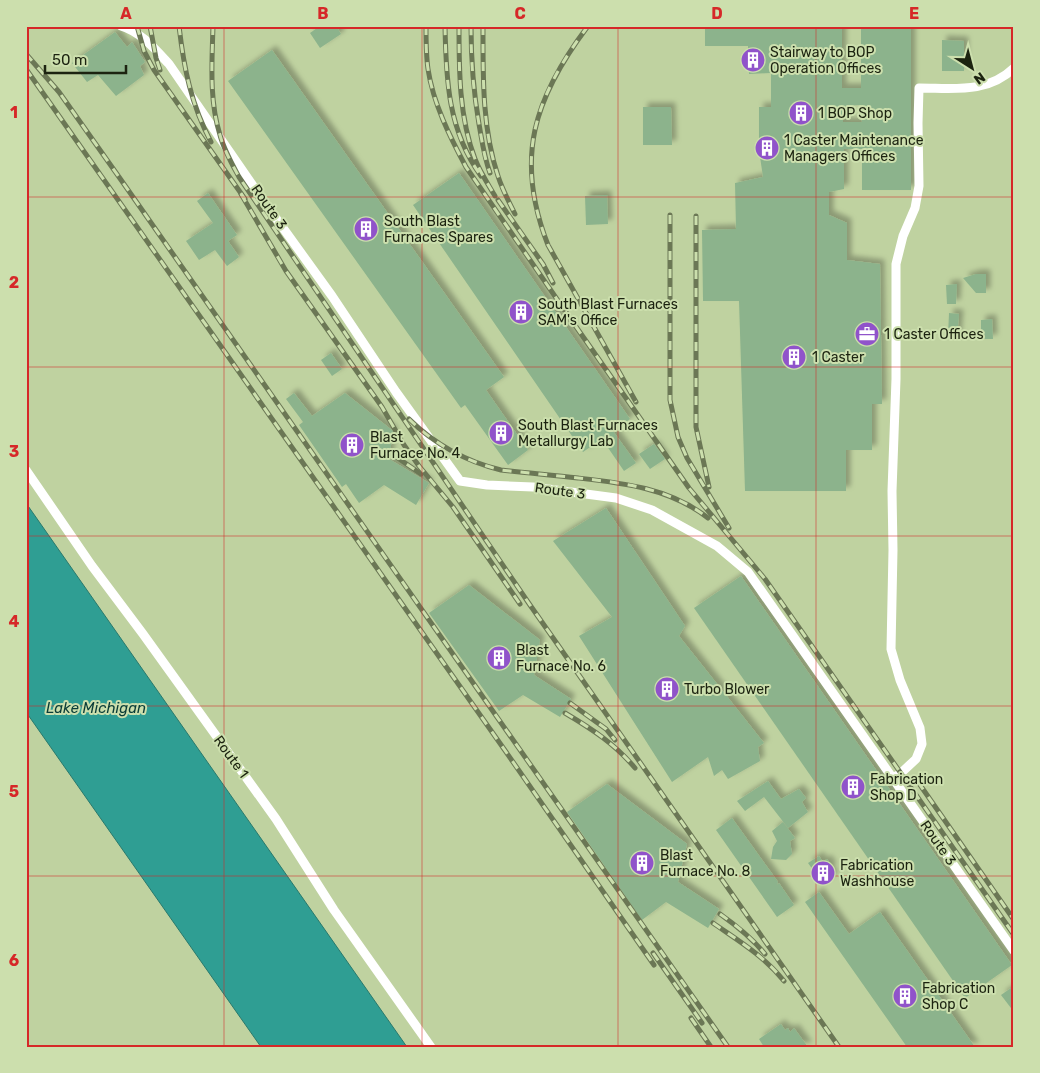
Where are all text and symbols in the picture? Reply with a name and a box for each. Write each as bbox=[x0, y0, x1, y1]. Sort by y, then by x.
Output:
text: A bbox=[120, 4, 132, 23]
text: B bbox=[317, 4, 329, 23]
text: C bbox=[514, 4, 526, 23]
text: D bbox=[711, 4, 723, 23]
text: E bbox=[909, 4, 919, 23]
scale bar bbox=[45, 42, 126, 74]
north arrow bbox=[948, 42, 998, 92]
place label: Stairway to BOP Operation Offices bbox=[770, 44, 882, 77]
building icon: Stairway to BOP Operation Offices bbox=[740, 47, 766, 73]
text: 50 m bbox=[52, 51, 87, 69]
text: N bbox=[970, 68, 988, 88]
building icon: 1 BOP Shop bbox=[788, 100, 814, 126]
text: 1 bbox=[10, 103, 18, 122]
place label: 1 BOP Shop bbox=[818, 105, 892, 122]
place label: 1 Caster Maintenance Managers Offices bbox=[784, 132, 924, 165]
building icon: 1 Caster Maintenance Managers Offices bbox=[754, 135, 780, 161]
street label: Route 3 bbox=[247, 181, 291, 233]
place label: South Blast Furnaces Spares bbox=[384, 213, 493, 246]
building icon: South Blast Furnaces Spares bbox=[353, 216, 379, 242]
text: 2 bbox=[9, 273, 19, 292]
place label: South Blast Furnaces SAM's Office bbox=[538, 296, 678, 329]
building icon: South Blast Furnaces SAM's Office bbox=[508, 299, 534, 325]
office icon: 1 Caster Offices bbox=[854, 321, 880, 347]
place label: 1 Caster Offices bbox=[884, 326, 984, 343]
building icon: 1 Caster bbox=[781, 344, 807, 370]
place label: 1 Caster bbox=[812, 349, 865, 366]
place label: South Blast Furnaces Metallurgy Lab bbox=[518, 417, 658, 450]
building icon: South Blast Furnaces Metallurgy Lab bbox=[488, 420, 514, 446]
place label: Blast Furnace No. 4 bbox=[370, 429, 461, 462]
building icon: Blast Furnace No. 4 bbox=[339, 432, 365, 458]
text: 3 bbox=[9, 442, 19, 461]
street label: Route 3 bbox=[534, 479, 586, 503]
text: 4 bbox=[9, 612, 20, 631]
place label: Blast Furnace No. 6 bbox=[516, 642, 606, 675]
building icon: Blast Furnace No. 6 bbox=[486, 645, 512, 671]
building icon: Turbo Blower bbox=[654, 676, 680, 702]
place label: Turbo Blower bbox=[684, 681, 770, 698]
water label: Lake Michigan bbox=[46, 699, 146, 717]
street label: Route 1 bbox=[210, 732, 252, 782]
place label: Fabrication Shop D bbox=[870, 771, 943, 804]
building icon: Fabrication Shop D bbox=[840, 774, 866, 800]
text: 5 bbox=[9, 782, 19, 801]
street label: Route 3 bbox=[916, 817, 960, 869]
place label: Blast Furnace No. 8 bbox=[660, 847, 751, 880]
building icon: Blast Furnace No. 8 bbox=[629, 850, 655, 876]
place label: Fabrication Washhouse bbox=[840, 857, 914, 890]
building icon: Fabrication Washhouse bbox=[810, 860, 836, 886]
text: 6 bbox=[9, 951, 19, 970]
place label: Fabrication Shop C bbox=[922, 980, 995, 1013]
building icon: Fabrication Shop C bbox=[892, 983, 918, 1009]

